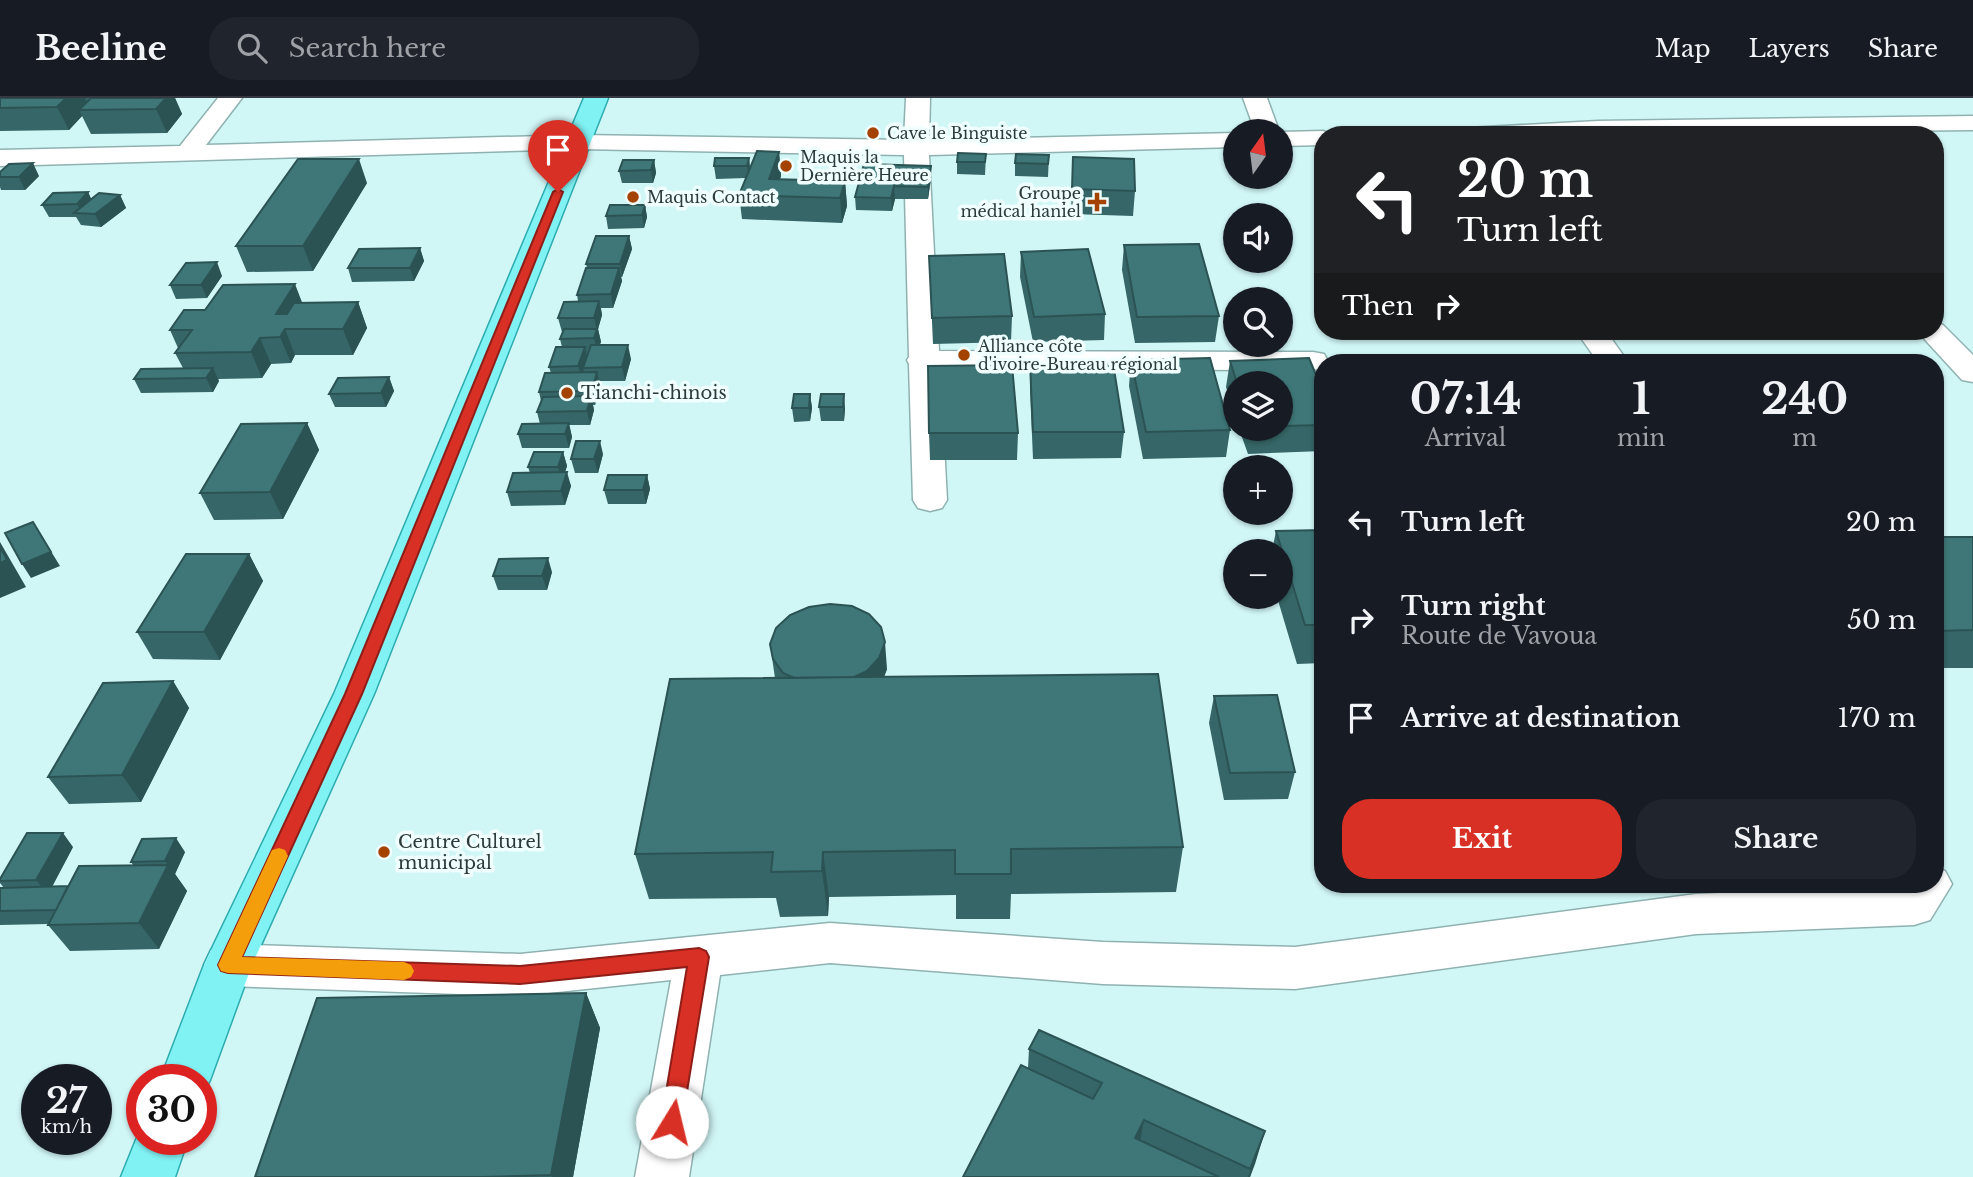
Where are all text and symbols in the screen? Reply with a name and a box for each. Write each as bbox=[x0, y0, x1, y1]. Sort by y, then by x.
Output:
search box bbox=[209, 17, 699, 80]
text: Beeline bbox=[35, 28, 167, 69]
icon: search bbox=[233, 29, 271, 67]
text: Search here bbox=[289, 32, 446, 64]
text: Map bbox=[1655, 34, 1711, 63]
text: Layers bbox=[1749, 34, 1830, 63]
text: Share bbox=[1868, 34, 1938, 63]
north arrow bbox=[1223, 119, 1293, 189]
map controls bbox=[1223, 119, 1293, 609]
pin bbox=[528, 120, 588, 192]
place label: Cave le Binguiste bbox=[887, 123, 1028, 143]
marker: Cave le Binguiste bbox=[865, 125, 881, 141]
icon: arrive bbox=[539, 131, 577, 169]
place label: Maquis la Dernière Heure bbox=[800, 147, 929, 185]
text: 20 m bbox=[1457, 149, 1593, 210]
icon: left bbox=[1342, 154, 1433, 245]
marker: Maquis la Dernière Heure bbox=[778, 158, 794, 174]
place label: Groupe médical haniel bbox=[960, 183, 1081, 221]
place label: Maquis Contact bbox=[647, 187, 776, 207]
marker: Maquis Contact bbox=[625, 189, 641, 205]
marker: Groupe médical haniel bbox=[1087, 192, 1107, 212]
button: sound bbox=[1223, 203, 1293, 273]
text: Turn left bbox=[1457, 210, 1603, 250]
button: search bbox=[1223, 287, 1293, 357]
icon: right bbox=[1428, 287, 1466, 325]
text: Then bbox=[1342, 290, 1414, 322]
place label: Alliance côte d'ivoire-Bureau régional bbox=[977, 336, 1178, 374]
marker: Alliance côte d'ivoire-Bureau régional bbox=[956, 347, 972, 363]
button: layers bbox=[1223, 371, 1293, 441]
text: 07:14 bbox=[1410, 373, 1521, 425]
text: 1 bbox=[1632, 373, 1650, 425]
text: 240 bbox=[1761, 373, 1848, 425]
place label: Tianchi-chinois bbox=[581, 382, 727, 404]
marker: Tianchi-chinois bbox=[559, 385, 575, 401]
text: Arrival bbox=[1425, 424, 1506, 452]
text: min bbox=[1617, 424, 1665, 452]
text: m bbox=[1792, 424, 1817, 452]
button: + bbox=[1223, 455, 1293, 525]
icon: left bbox=[1342, 503, 1380, 541]
text: Turn left bbox=[1401, 506, 1525, 538]
text: 20 m bbox=[1846, 506, 1916, 538]
button: − bbox=[1223, 539, 1293, 609]
text: Turn right bbox=[1401, 590, 1546, 622]
icon: right bbox=[1342, 601, 1380, 639]
text: 50 m bbox=[1847, 604, 1916, 636]
text: Route de Vavoua bbox=[1401, 622, 1597, 650]
icon: arrive bbox=[1342, 699, 1380, 737]
text: Arrive at destination bbox=[1401, 702, 1681, 734]
text: 170 m bbox=[1837, 702, 1916, 734]
button: Exit bbox=[1342, 799, 1622, 879]
button: Share bbox=[1636, 799, 1916, 879]
place label: Centre Culturel municipal bbox=[398, 831, 542, 874]
marker: Centre Culturel municipal bbox=[376, 844, 392, 860]
speed limit sign: 30 bbox=[126, 1064, 217, 1155]
text: 27 bbox=[46, 1079, 87, 1122]
position arrow bbox=[635, 1085, 709, 1159]
text: km/h bbox=[41, 1116, 92, 1138]

